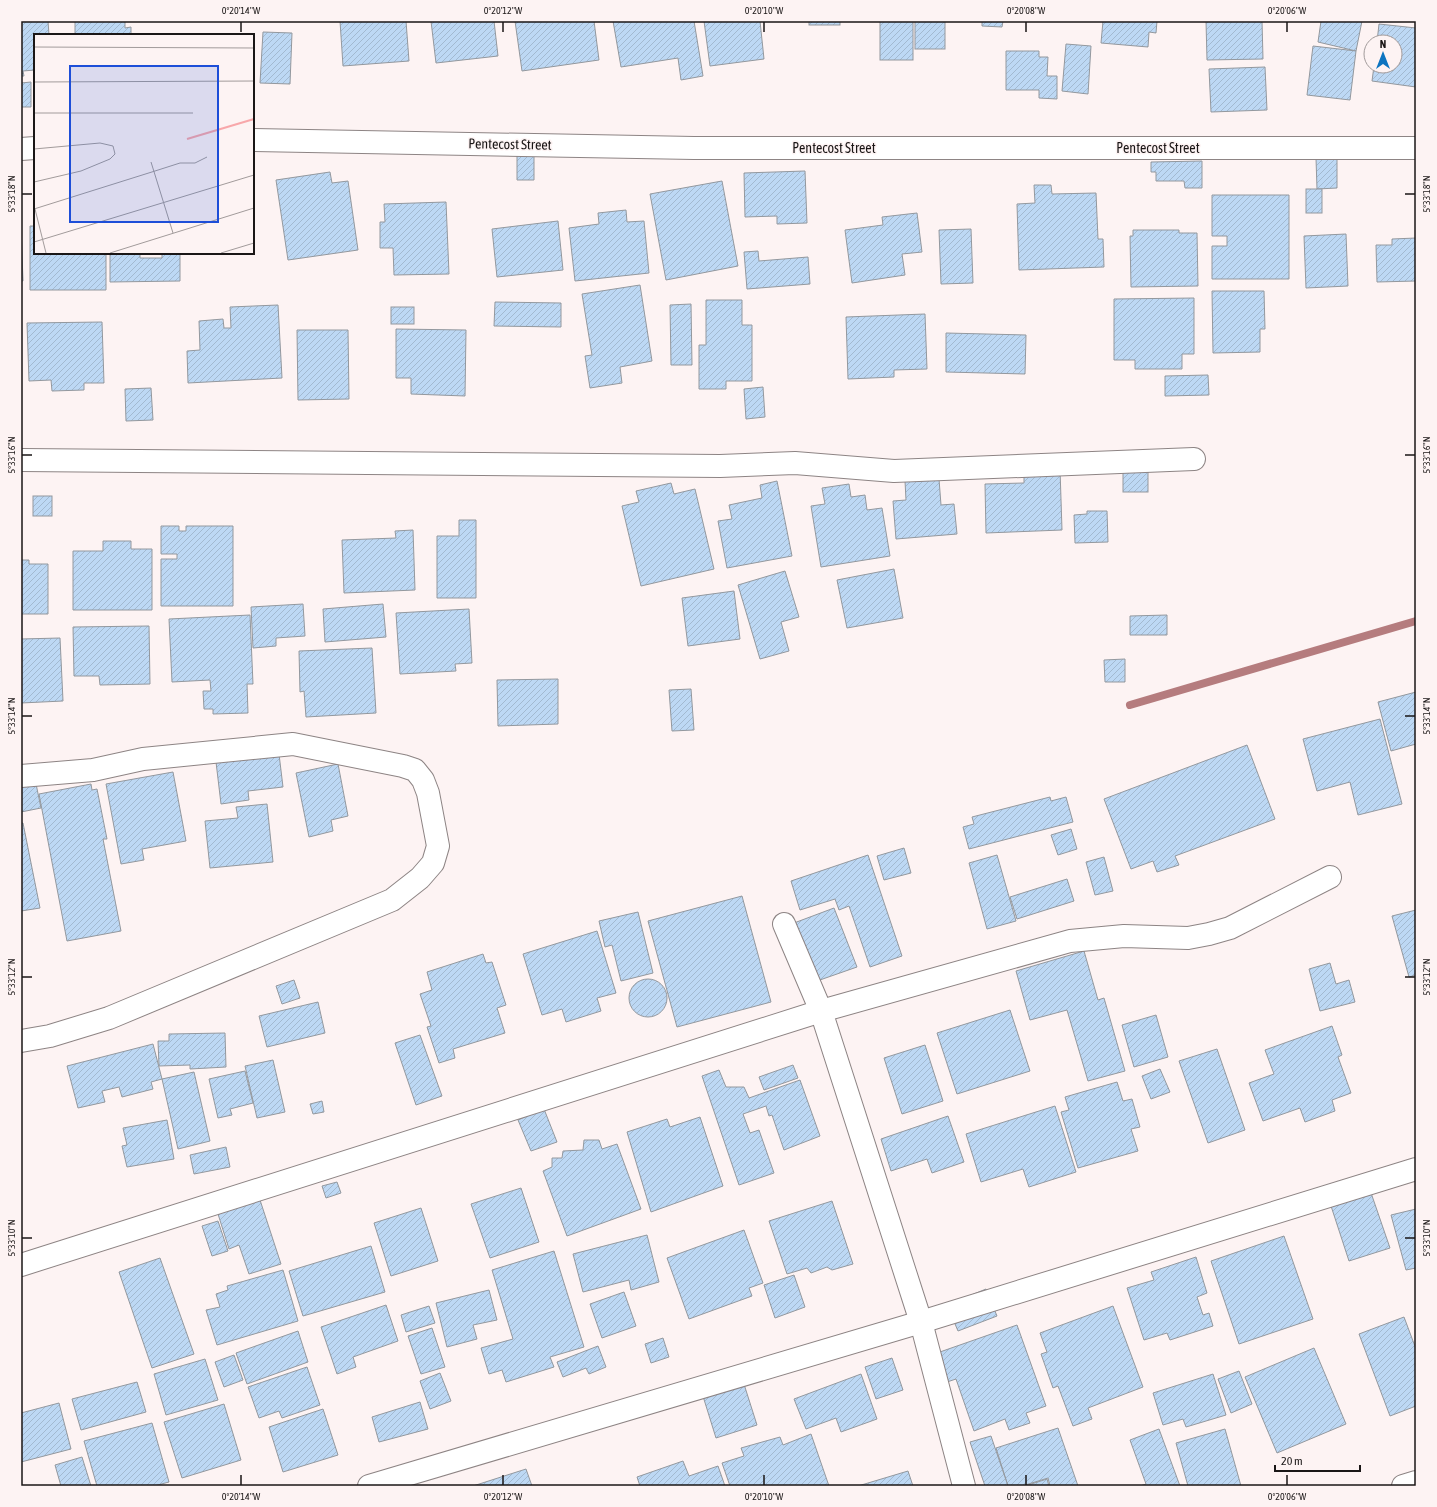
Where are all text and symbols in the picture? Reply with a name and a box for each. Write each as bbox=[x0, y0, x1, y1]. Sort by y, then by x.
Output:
text: 0°20'14"W bbox=[222, 5, 261, 16]
text: 0°20'12"W bbox=[484, 5, 523, 16]
text: 0°20'10"W bbox=[745, 5, 784, 16]
text: 0°20'08"W bbox=[1007, 5, 1046, 16]
text: 0°20'06"W bbox=[1268, 5, 1307, 16]
inset map bbox=[34, 34, 254, 254]
north arrow bbox=[1363, 34, 1403, 74]
text: N bbox=[1380, 38, 1386, 50]
street label: Pentecost Street bbox=[468, 135, 552, 153]
street label: Pentecost Street bbox=[792, 140, 876, 156]
street label: Pentecost Street bbox=[1116, 140, 1200, 156]
text: 5°33'18"N bbox=[6, 175, 17, 213]
text: 5°33'18"N bbox=[1421, 175, 1432, 213]
text: 5°33'16"N bbox=[6, 436, 17, 474]
text: 5°33'16"N bbox=[1421, 436, 1432, 474]
text: 5°33'14"N bbox=[6, 697, 17, 735]
text: 5°33'14"N bbox=[1421, 697, 1432, 735]
text: 5°33'12"N bbox=[6, 958, 17, 996]
text: 5°33'12"N bbox=[1421, 958, 1432, 996]
text: 5°33'10"N bbox=[6, 1219, 17, 1257]
text: 5°33'10"N bbox=[1421, 1219, 1432, 1257]
scale bar bbox=[1275, 1447, 1360, 1473]
text: 20 m bbox=[1281, 1454, 1303, 1468]
text: 0°20'14"W bbox=[222, 1491, 261, 1502]
text: 0°20'12"W bbox=[484, 1491, 523, 1502]
text: 0°20'10"W bbox=[745, 1491, 784, 1502]
text: 0°20'08"W bbox=[1007, 1491, 1046, 1502]
text: 0°20'06"W bbox=[1268, 1491, 1307, 1502]

